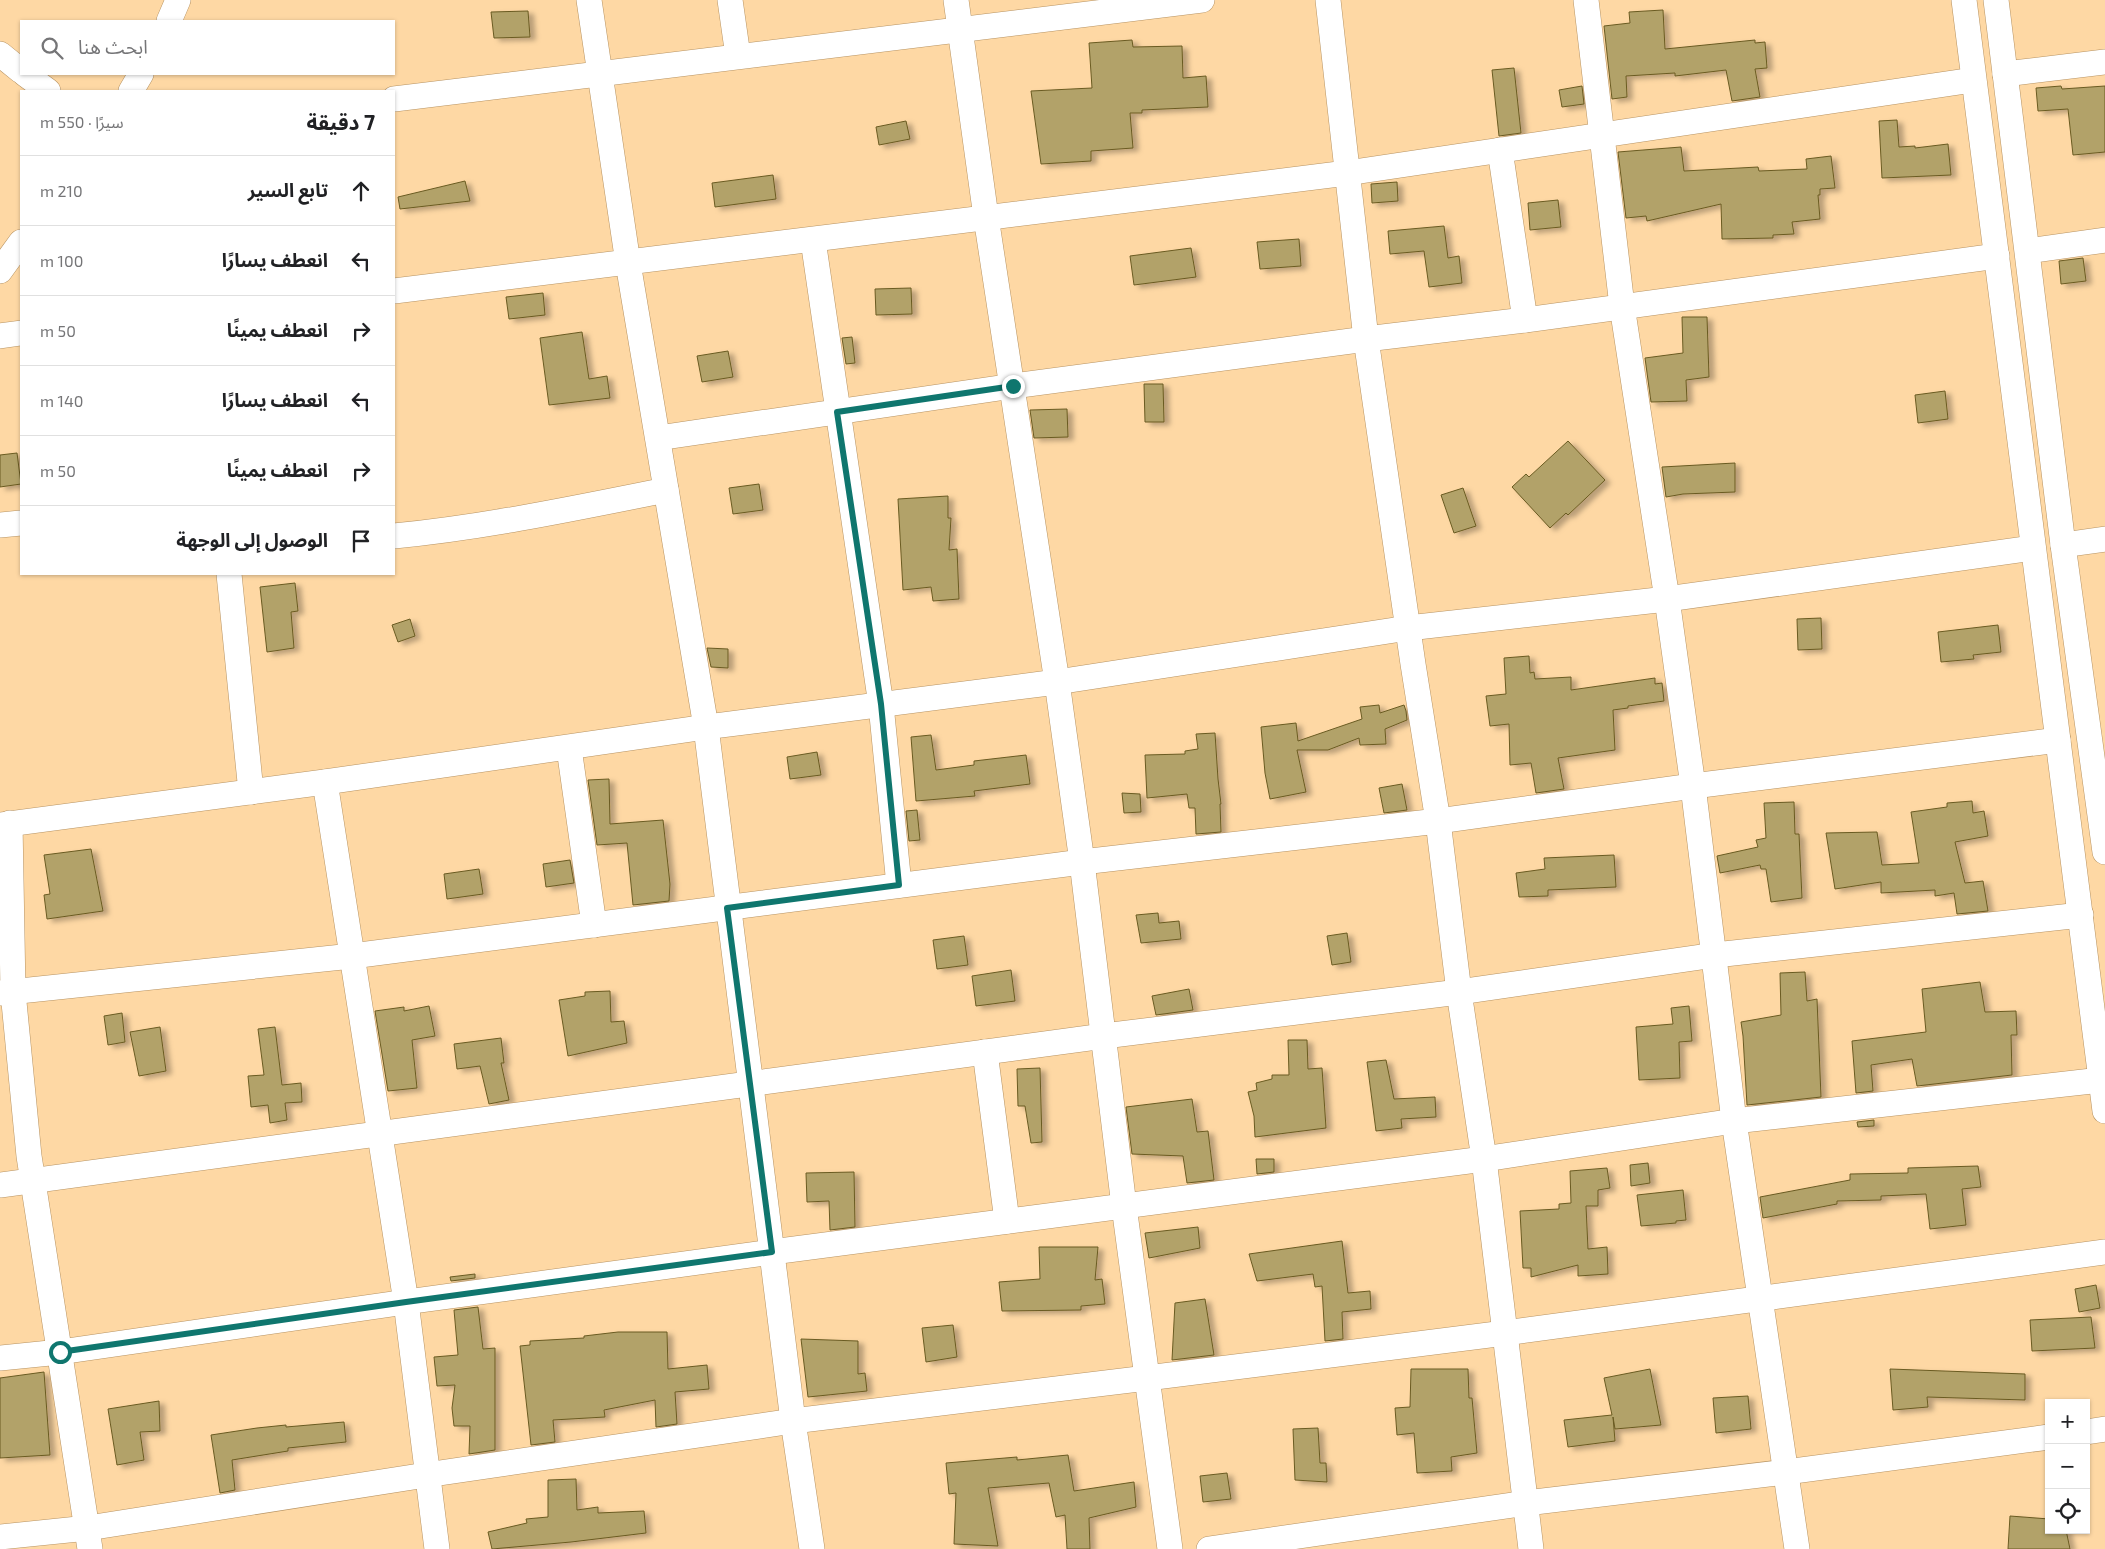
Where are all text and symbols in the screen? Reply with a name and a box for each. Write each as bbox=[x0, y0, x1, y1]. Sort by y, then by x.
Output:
search box bbox=[20, 20, 395, 75]
icon: search bbox=[38, 34, 66, 62]
text: ابحث هنا bbox=[78, 35, 148, 58]
text: 7 دقيقة bbox=[307, 109, 375, 134]
text: سيرًا · 550 m bbox=[40, 112, 124, 131]
icon: ahead bbox=[347, 177, 375, 205]
text: تابع السير bbox=[248, 178, 328, 201]
text: 210 m bbox=[40, 181, 83, 200]
icon: left bbox=[347, 247, 375, 275]
text: انعطف يسارًا bbox=[222, 248, 328, 271]
text: 100 m bbox=[40, 251, 83, 270]
icon: right bbox=[347, 317, 375, 345]
text: انعطف يمينًا bbox=[227, 318, 328, 341]
text: 50 m bbox=[40, 321, 76, 340]
route end bbox=[1002, 375, 1025, 398]
icon: left bbox=[347, 387, 375, 415]
text: انعطف يسارًا bbox=[222, 388, 328, 411]
text: 140 m bbox=[40, 391, 83, 410]
icon: right bbox=[347, 457, 375, 485]
text: انعطف يمينًا bbox=[227, 458, 328, 481]
text: 50 m bbox=[40, 461, 76, 480]
icon: arrive bbox=[347, 527, 375, 555]
text: الوصول إلى الوجهة bbox=[176, 528, 328, 551]
route start bbox=[49, 1341, 72, 1364]
map controls bbox=[2045, 1399, 2090, 1534]
button: + bbox=[2045, 1399, 2090, 1444]
button: − bbox=[2045, 1444, 2090, 1489]
button: locate bbox=[2045, 1489, 2090, 1534]

